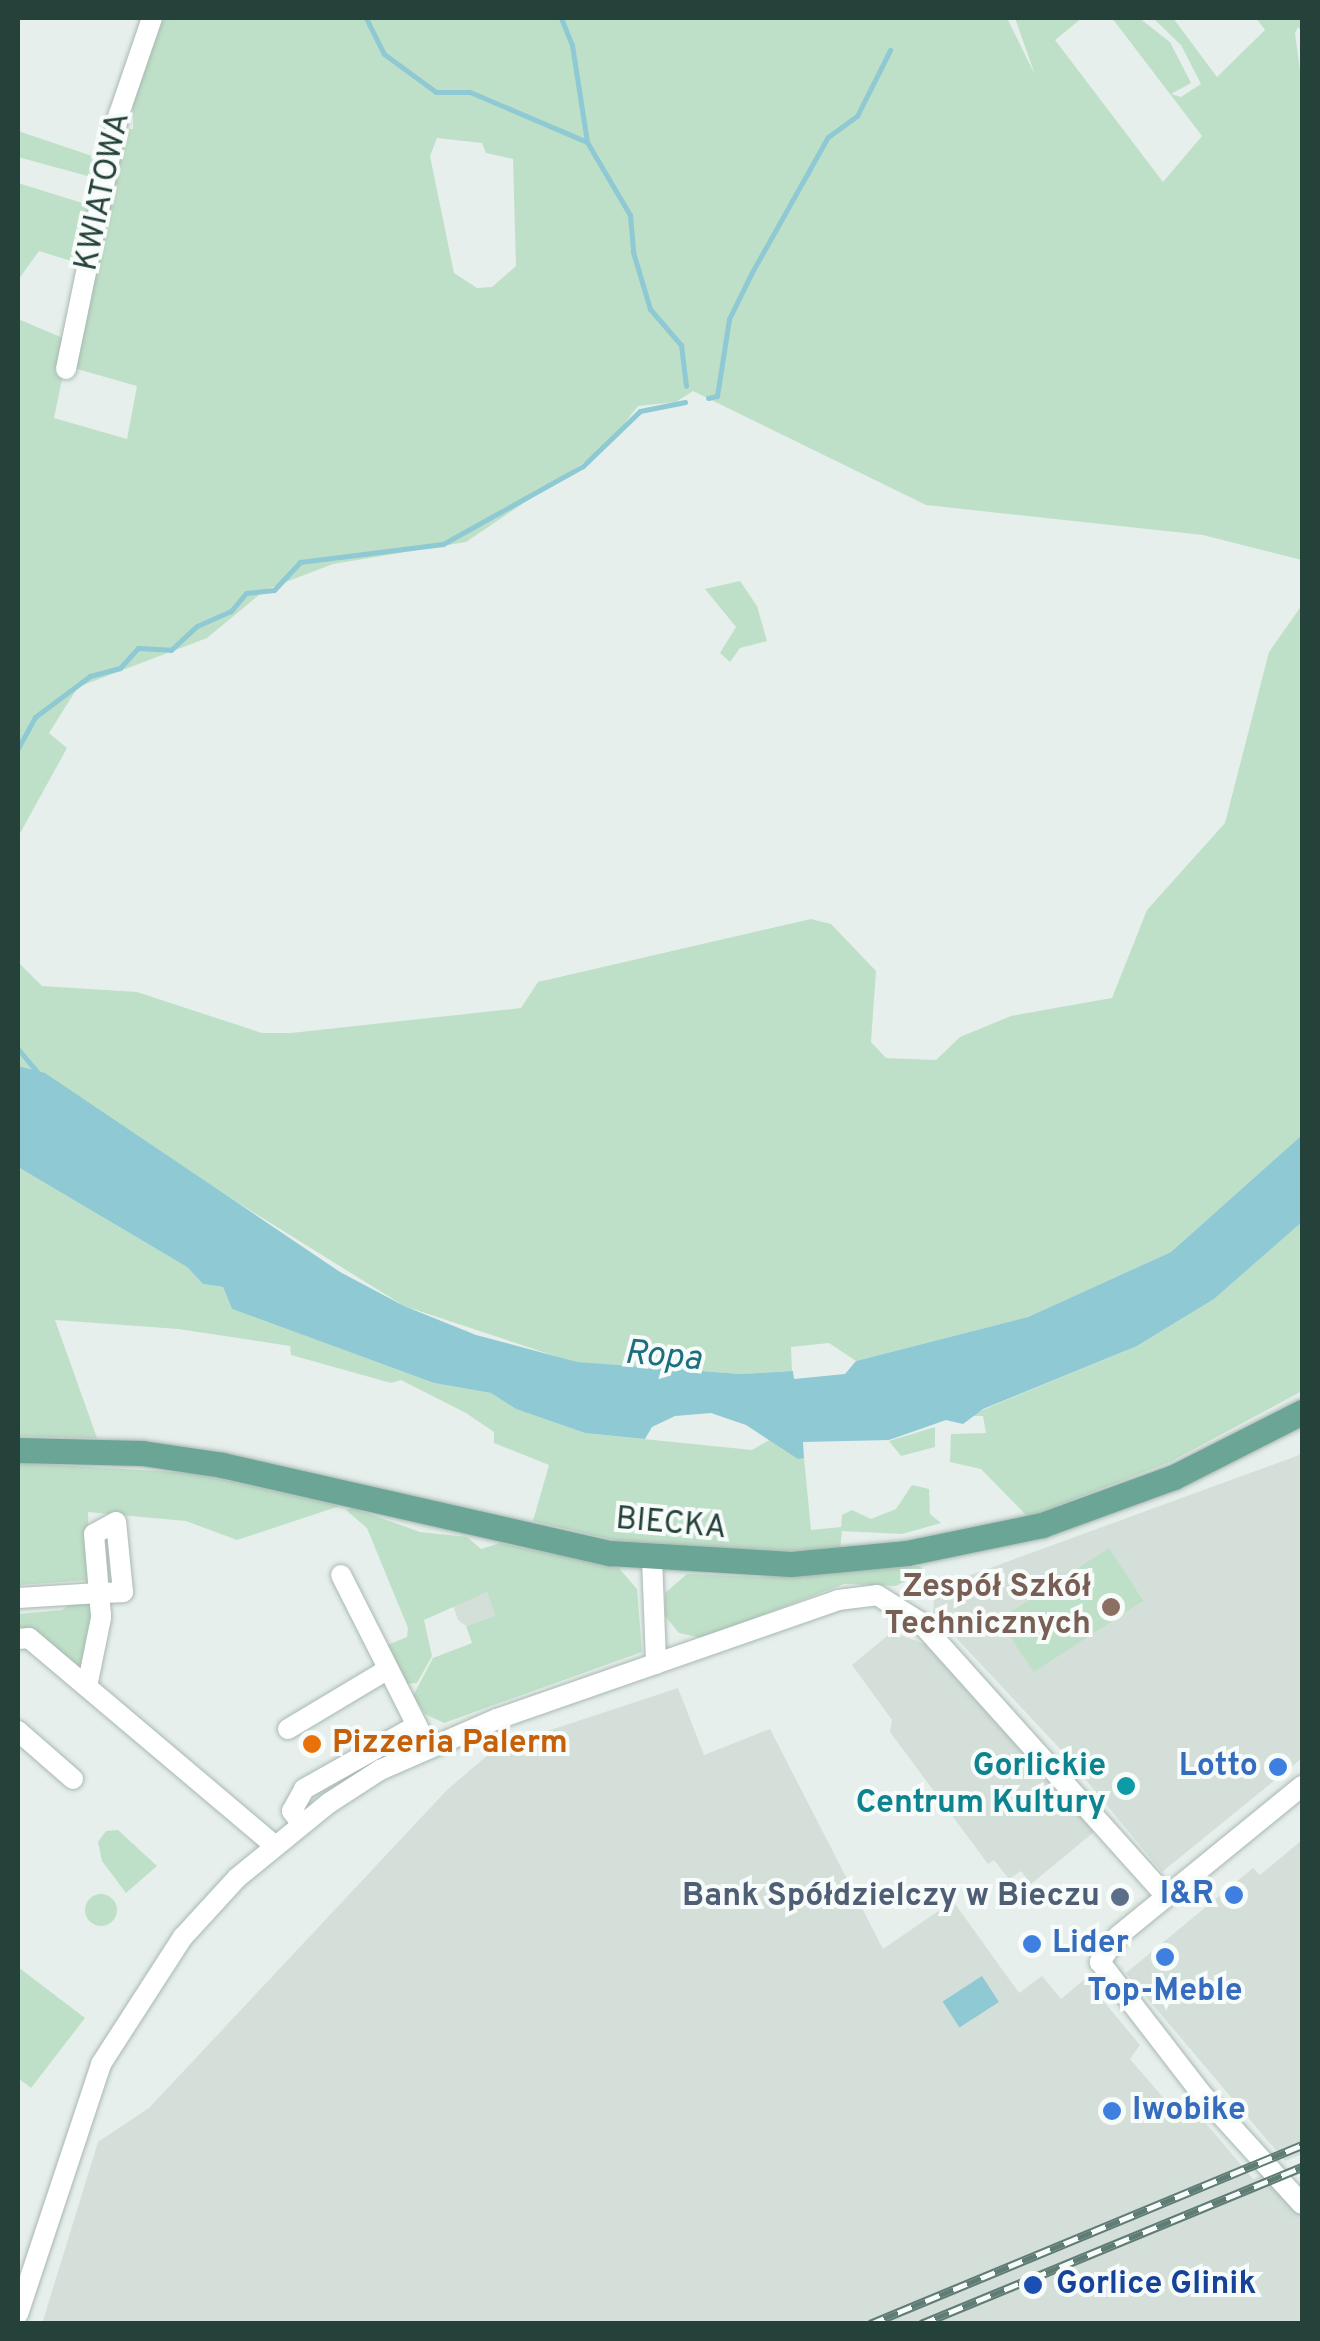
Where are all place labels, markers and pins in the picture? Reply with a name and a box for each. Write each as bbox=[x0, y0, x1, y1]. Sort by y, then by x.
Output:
place label: Zespół Szkół Technicznych bbox=[884, 1570, 1091, 1645]
marker: Zespół Szkół Technicznych bbox=[1100, 1596, 1122, 1618]
place label: Pizzeria Palerm bbox=[332, 1725, 568, 1763]
marker: Pizzeria Palerm bbox=[301, 1733, 323, 1755]
place label: Lotto bbox=[1179, 1748, 1258, 1786]
place label: Gorlickie Centrum Kultury bbox=[856, 1749, 1106, 1824]
marker: Lotto bbox=[1267, 1756, 1289, 1778]
marker: Gorlickie Centrum Kultury bbox=[1115, 1775, 1137, 1797]
place label: I&R bbox=[1160, 1876, 1214, 1914]
place label: Bank Spółdzielczy w Bieczu bbox=[682, 1878, 1100, 1916]
marker: I&R bbox=[1223, 1884, 1245, 1906]
marker: Bank Spółdzielczy w Bieczu bbox=[1109, 1886, 1131, 1908]
place label: Lider bbox=[1052, 1925, 1129, 1963]
marker: Lider bbox=[1021, 1933, 1043, 1955]
marker: Top-Meble bbox=[1154, 1946, 1176, 1968]
place label: Top-Meble bbox=[1087, 1973, 1243, 2011]
place label: Iwobike bbox=[1132, 2092, 1246, 2130]
marker: Iwobike bbox=[1101, 2100, 1123, 2122]
place label: Gorlice Glinik bbox=[1056, 2266, 1256, 2304]
marker: Gorlice Glinik bbox=[1020, 2272, 1046, 2298]

